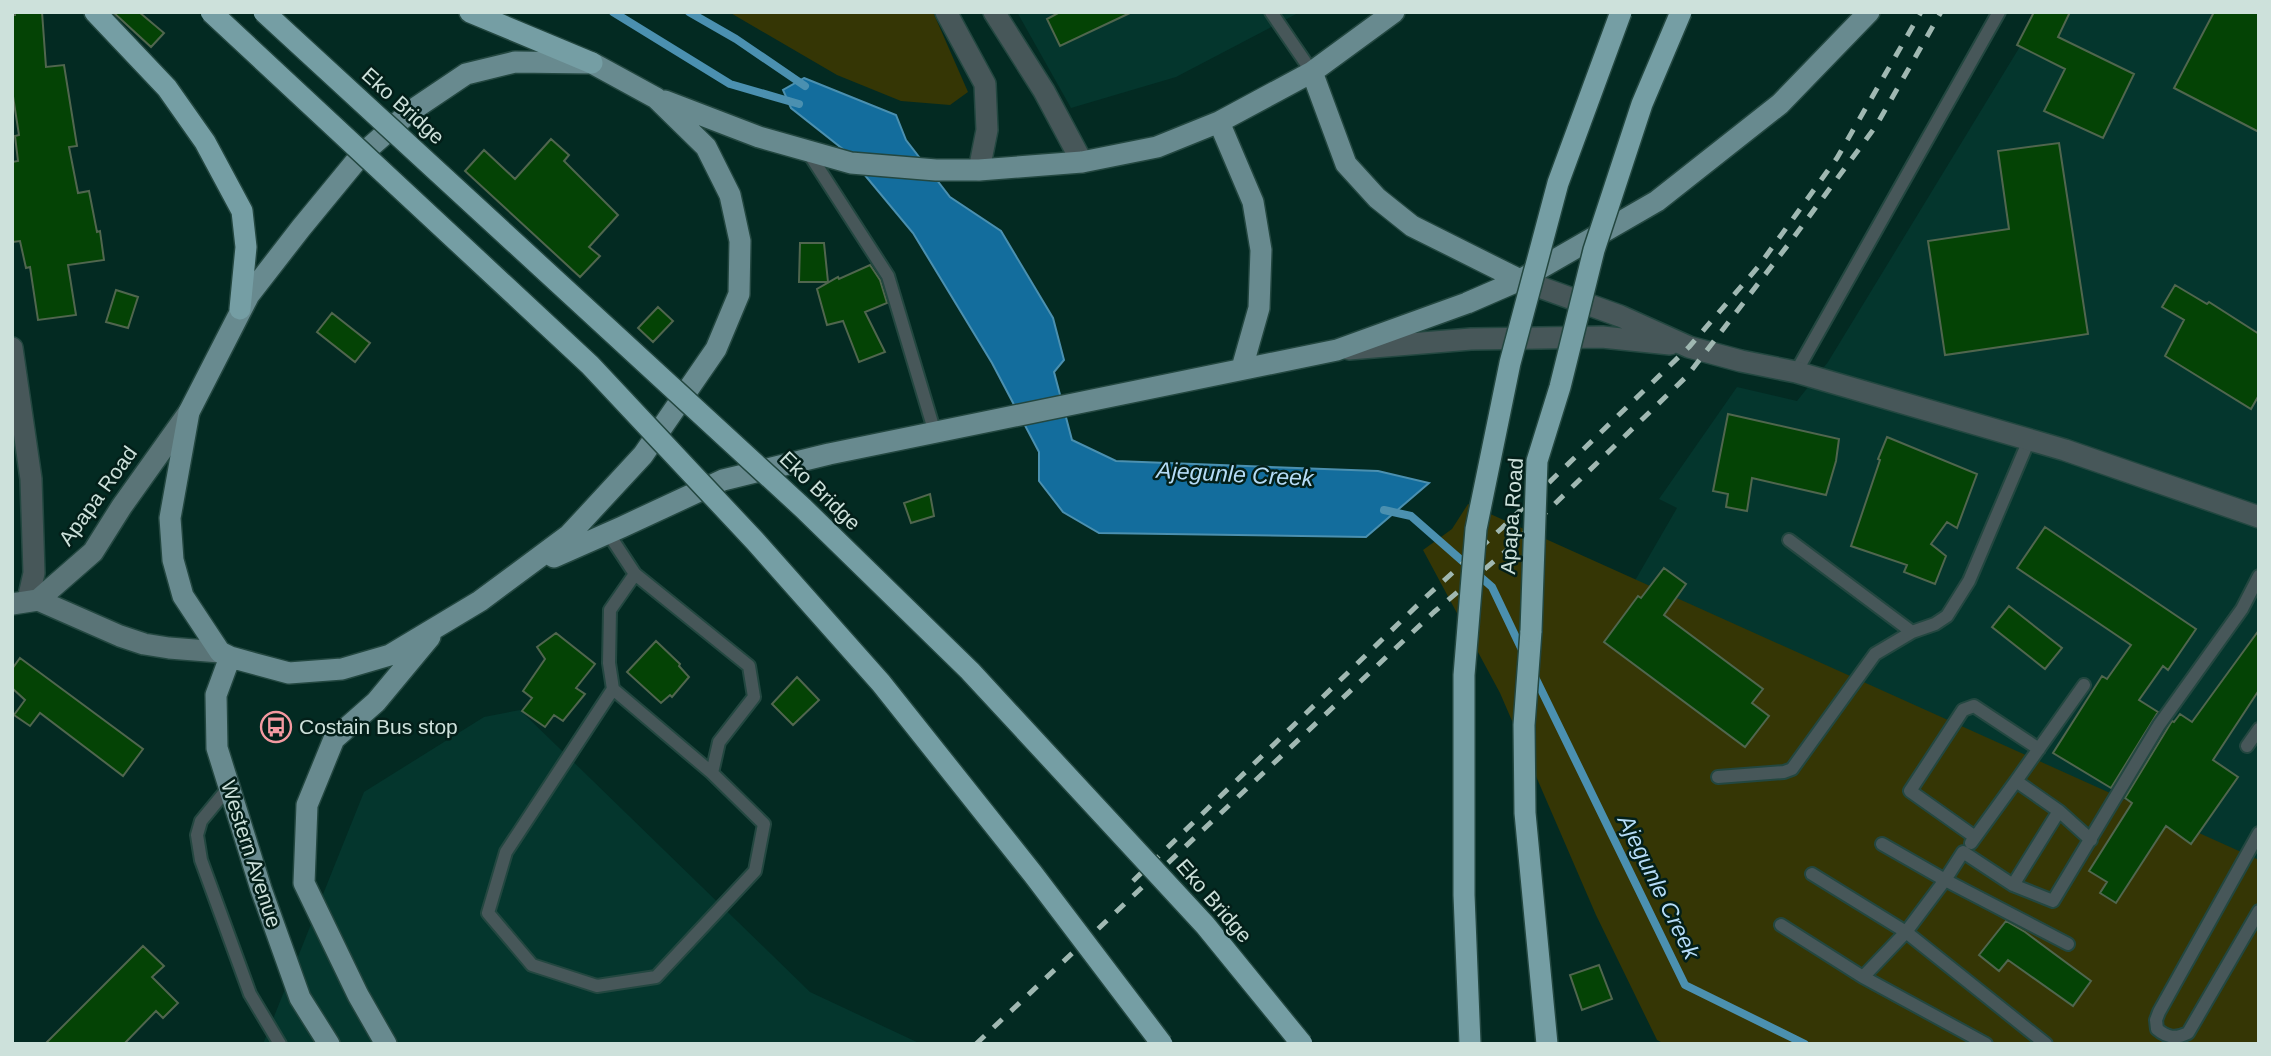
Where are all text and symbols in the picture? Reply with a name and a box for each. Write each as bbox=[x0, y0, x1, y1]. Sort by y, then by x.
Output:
street label: Eko Bridge bbox=[357, 63, 449, 149]
street label: Apapa Road bbox=[54, 442, 141, 550]
street label: Eko Bridge bbox=[775, 447, 865, 535]
water label: Ajegunle Creek bbox=[1154, 457, 1316, 491]
street label: Apapa Road bbox=[1496, 457, 1527, 575]
bus stop icon: Costain Bus stop bbox=[259, 710, 293, 744]
place label: Costain Bus stop bbox=[299, 715, 458, 738]
street label: Western Avenue bbox=[217, 777, 286, 930]
water label: Ajegunle Creek bbox=[1612, 809, 1706, 965]
street label: Eko Bridge bbox=[1172, 854, 1257, 947]

